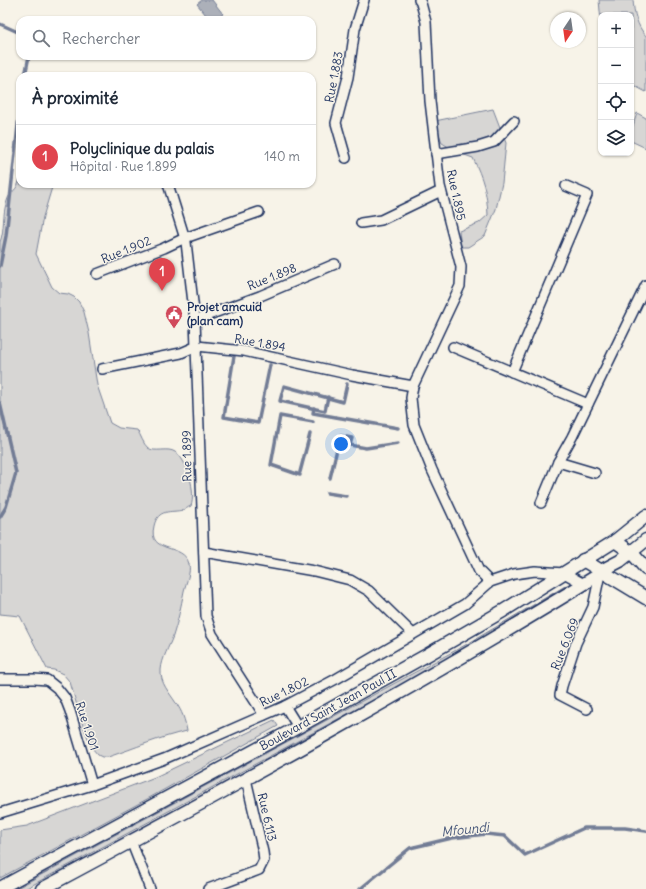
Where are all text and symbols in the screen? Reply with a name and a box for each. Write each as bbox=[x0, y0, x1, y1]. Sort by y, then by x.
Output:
north arrow bbox=[550, 12, 586, 48]
map controls bbox=[598, 12, 634, 156]
button: + bbox=[598, 12, 634, 48]
search box bbox=[16, 16, 316, 60]
icon: search bbox=[30, 27, 52, 49]
text: Rechercher bbox=[62, 29, 140, 48]
button: − bbox=[598, 48, 634, 84]
street label: Rue 1.883 bbox=[321, 50, 346, 104]
button: locate bbox=[598, 84, 634, 120]
text: À proximité bbox=[32, 87, 118, 109]
button: layers bbox=[598, 120, 634, 156]
text: Polyclinique du palais bbox=[70, 139, 214, 158]
text: 1 bbox=[42, 148, 48, 165]
text: 140 m bbox=[264, 148, 300, 165]
text: Hôpital · Rue 1.899 bbox=[70, 158, 177, 175]
street label: Rue 1.895 bbox=[444, 168, 469, 222]
street label: Rue 1.902 bbox=[99, 233, 153, 266]
pin: 1 bbox=[149, 258, 175, 291]
street label: Rue 1.898 bbox=[245, 260, 299, 293]
place label: Projet amcuid (plan cam) bbox=[187, 299, 262, 329]
public building icon: Projet amcuid (plan cam) bbox=[164, 304, 184, 329]
street label: Rue 1.894 bbox=[233, 331, 287, 354]
street label: Rue 1.899 bbox=[179, 430, 194, 482]
your location bbox=[331, 434, 351, 454]
street label: Rue 6.069 bbox=[547, 615, 582, 672]
street label: Boulevard Saint Jean Paul II bbox=[257, 666, 399, 753]
street label: Rue 1.802 bbox=[257, 673, 311, 710]
street label: Rue 1.901 bbox=[73, 699, 102, 752]
street label: Rue 6.113 bbox=[255, 791, 280, 843]
water label: Mfoundi bbox=[441, 818, 492, 840]

